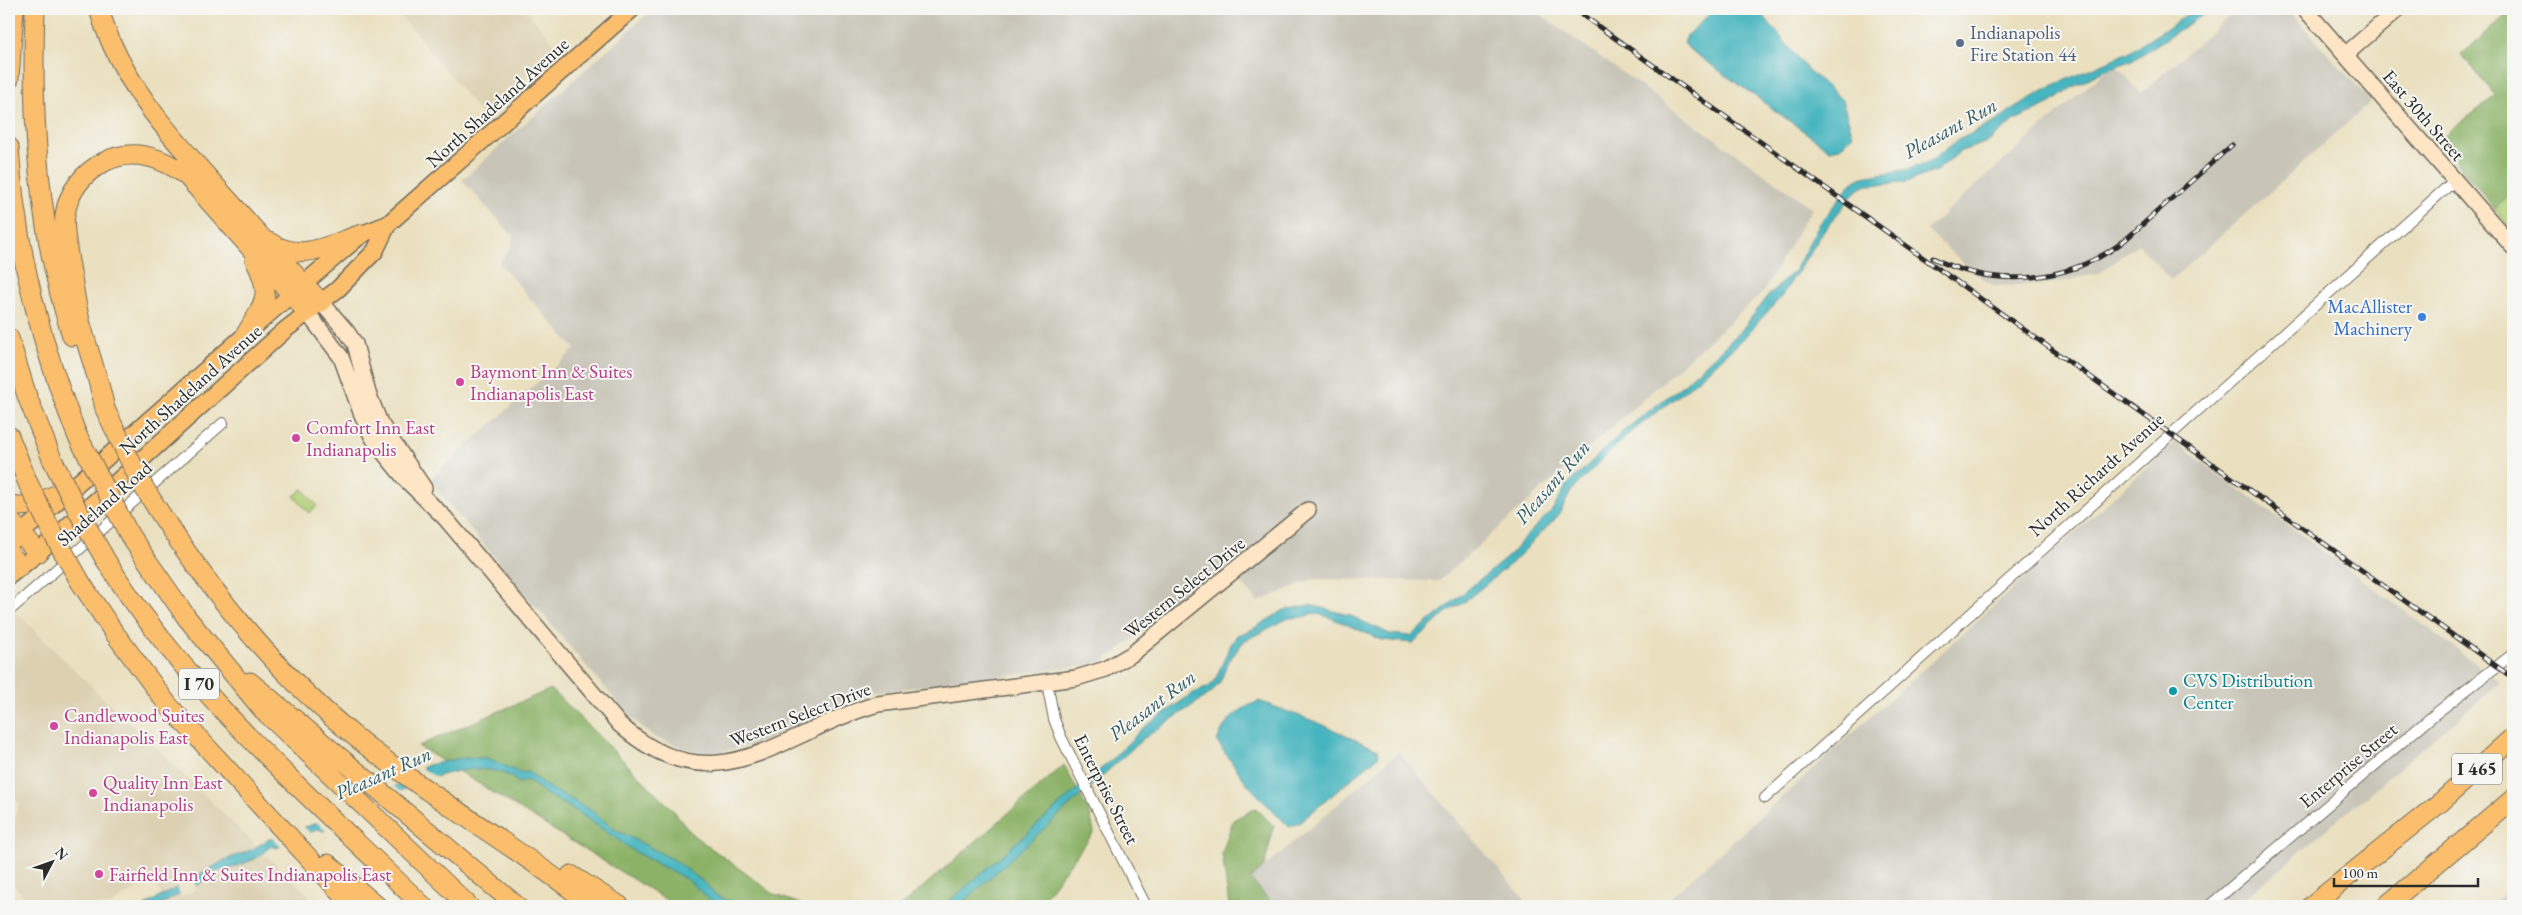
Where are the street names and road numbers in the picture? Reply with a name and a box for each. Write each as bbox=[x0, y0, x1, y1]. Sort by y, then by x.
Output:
street label: North Shadeland Avenue bbox=[421, 32, 574, 173]
street label: East 30th Street bbox=[2377, 64, 2470, 166]
street label: North Shadeland Avenue bbox=[114, 319, 267, 460]
street label: North Richardt Avenue bbox=[2023, 407, 2169, 542]
street label: Shadeland Road bbox=[51, 455, 158, 552]
street label: Western Select Drive bbox=[1119, 531, 1250, 644]
road number: I 70 bbox=[179, 669, 219, 700]
street label: Western Select Drive bbox=[726, 676, 874, 753]
street label: Enterprise Street bbox=[2294, 717, 2403, 814]
street label: Enterprise Street bbox=[1068, 730, 1145, 849]
road number: I 465 bbox=[2452, 754, 2502, 784]

